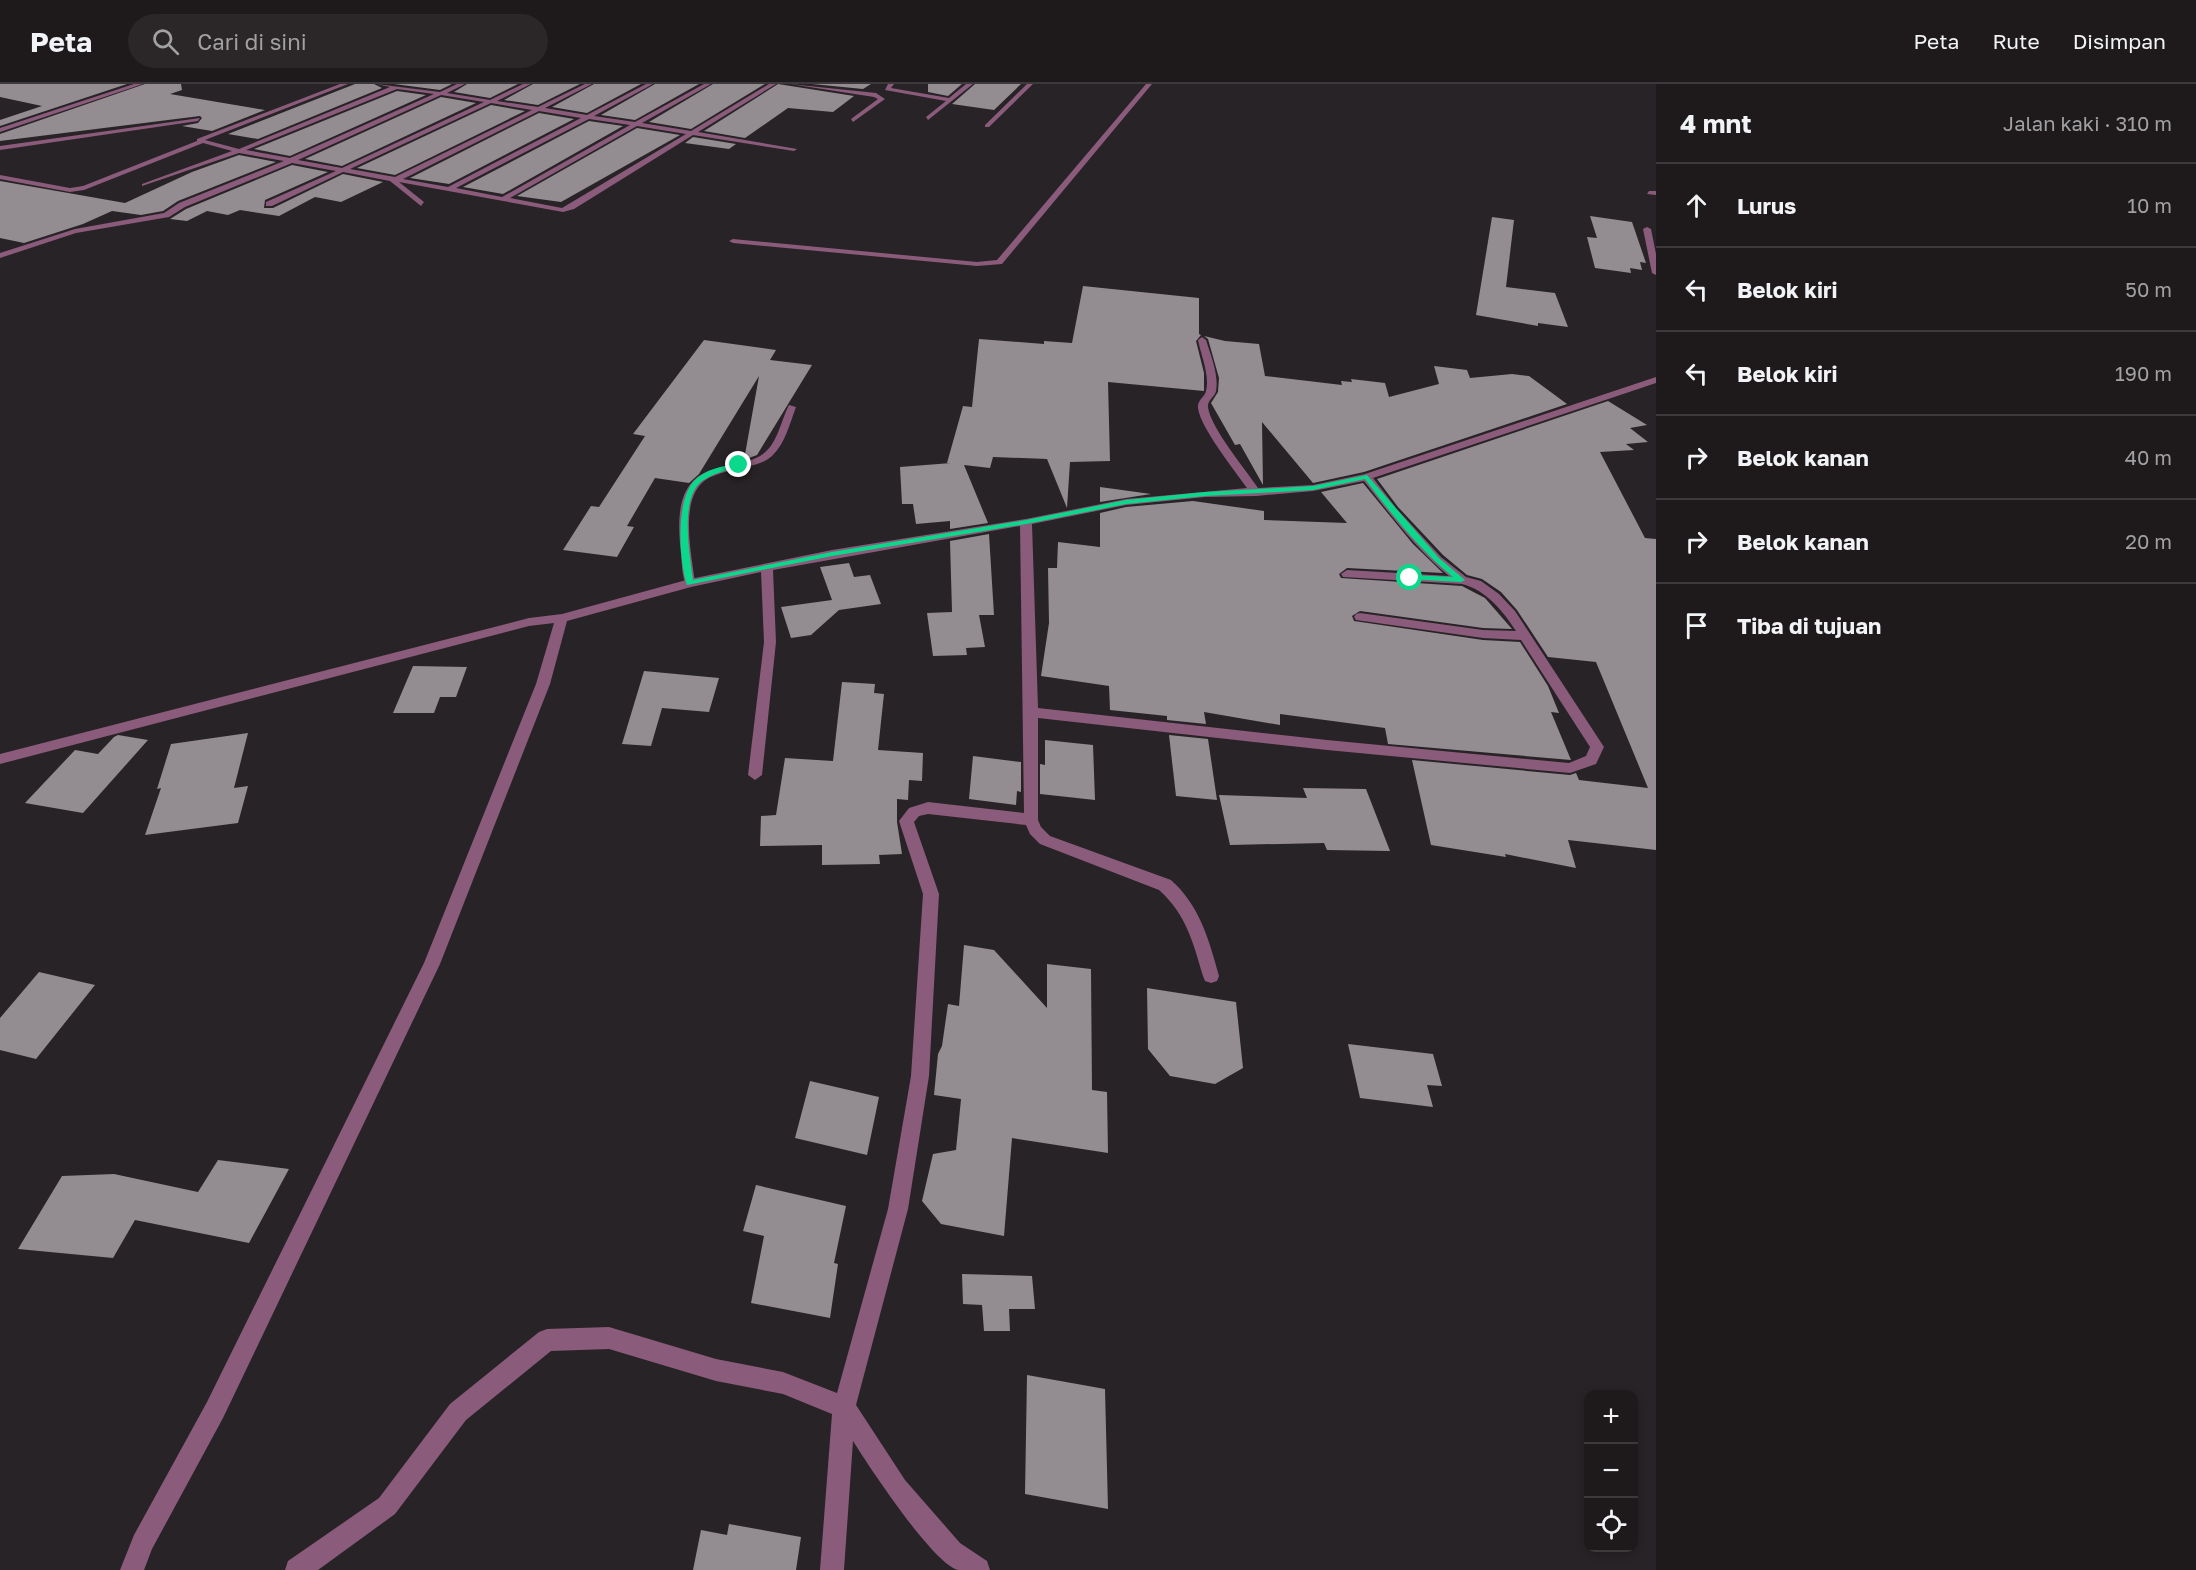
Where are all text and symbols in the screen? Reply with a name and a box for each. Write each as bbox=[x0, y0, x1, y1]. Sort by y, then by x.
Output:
search box bbox=[128, 14, 548, 68]
text: Peta bbox=[30, 25, 92, 58]
icon: search bbox=[149, 25, 182, 58]
text: Cari di sini bbox=[197, 28, 307, 55]
text: Peta bbox=[1913, 28, 1959, 54]
text: Rute bbox=[1992, 28, 2040, 54]
text: Disimpan bbox=[2073, 28, 2166, 54]
text: 4 mnt bbox=[1680, 108, 1752, 139]
text: Jalan kaki · 310 m bbox=[2003, 111, 2172, 135]
icon: ahead bbox=[1680, 189, 1713, 222]
text: Lurus bbox=[1737, 192, 1796, 219]
text: 10 m bbox=[2127, 193, 2172, 217]
icon: left bbox=[1680, 273, 1713, 306]
text: Belok kiri bbox=[1737, 276, 1838, 303]
text: 50 m bbox=[2125, 277, 2172, 301]
icon: left bbox=[1680, 357, 1713, 390]
text: Belok kiri bbox=[1737, 360, 1838, 387]
text: 190 m bbox=[2115, 361, 2172, 385]
icon: right bbox=[1680, 441, 1713, 474]
text: Belok kanan bbox=[1737, 444, 1869, 471]
text: 40 m bbox=[2125, 445, 2172, 469]
route end bbox=[725, 451, 751, 477]
icon: right bbox=[1680, 525, 1713, 558]
text: Belok kanan bbox=[1737, 528, 1869, 555]
text: 20 m bbox=[2125, 529, 2172, 553]
route start bbox=[1396, 564, 1422, 590]
icon: arrive bbox=[1680, 609, 1713, 642]
text: Tiba di tujuan bbox=[1737, 612, 1881, 639]
map controls bbox=[1584, 1390, 1638, 1552]
button: + bbox=[1584, 1390, 1638, 1444]
button: − bbox=[1584, 1444, 1638, 1498]
button: locate bbox=[1584, 1498, 1638, 1552]

